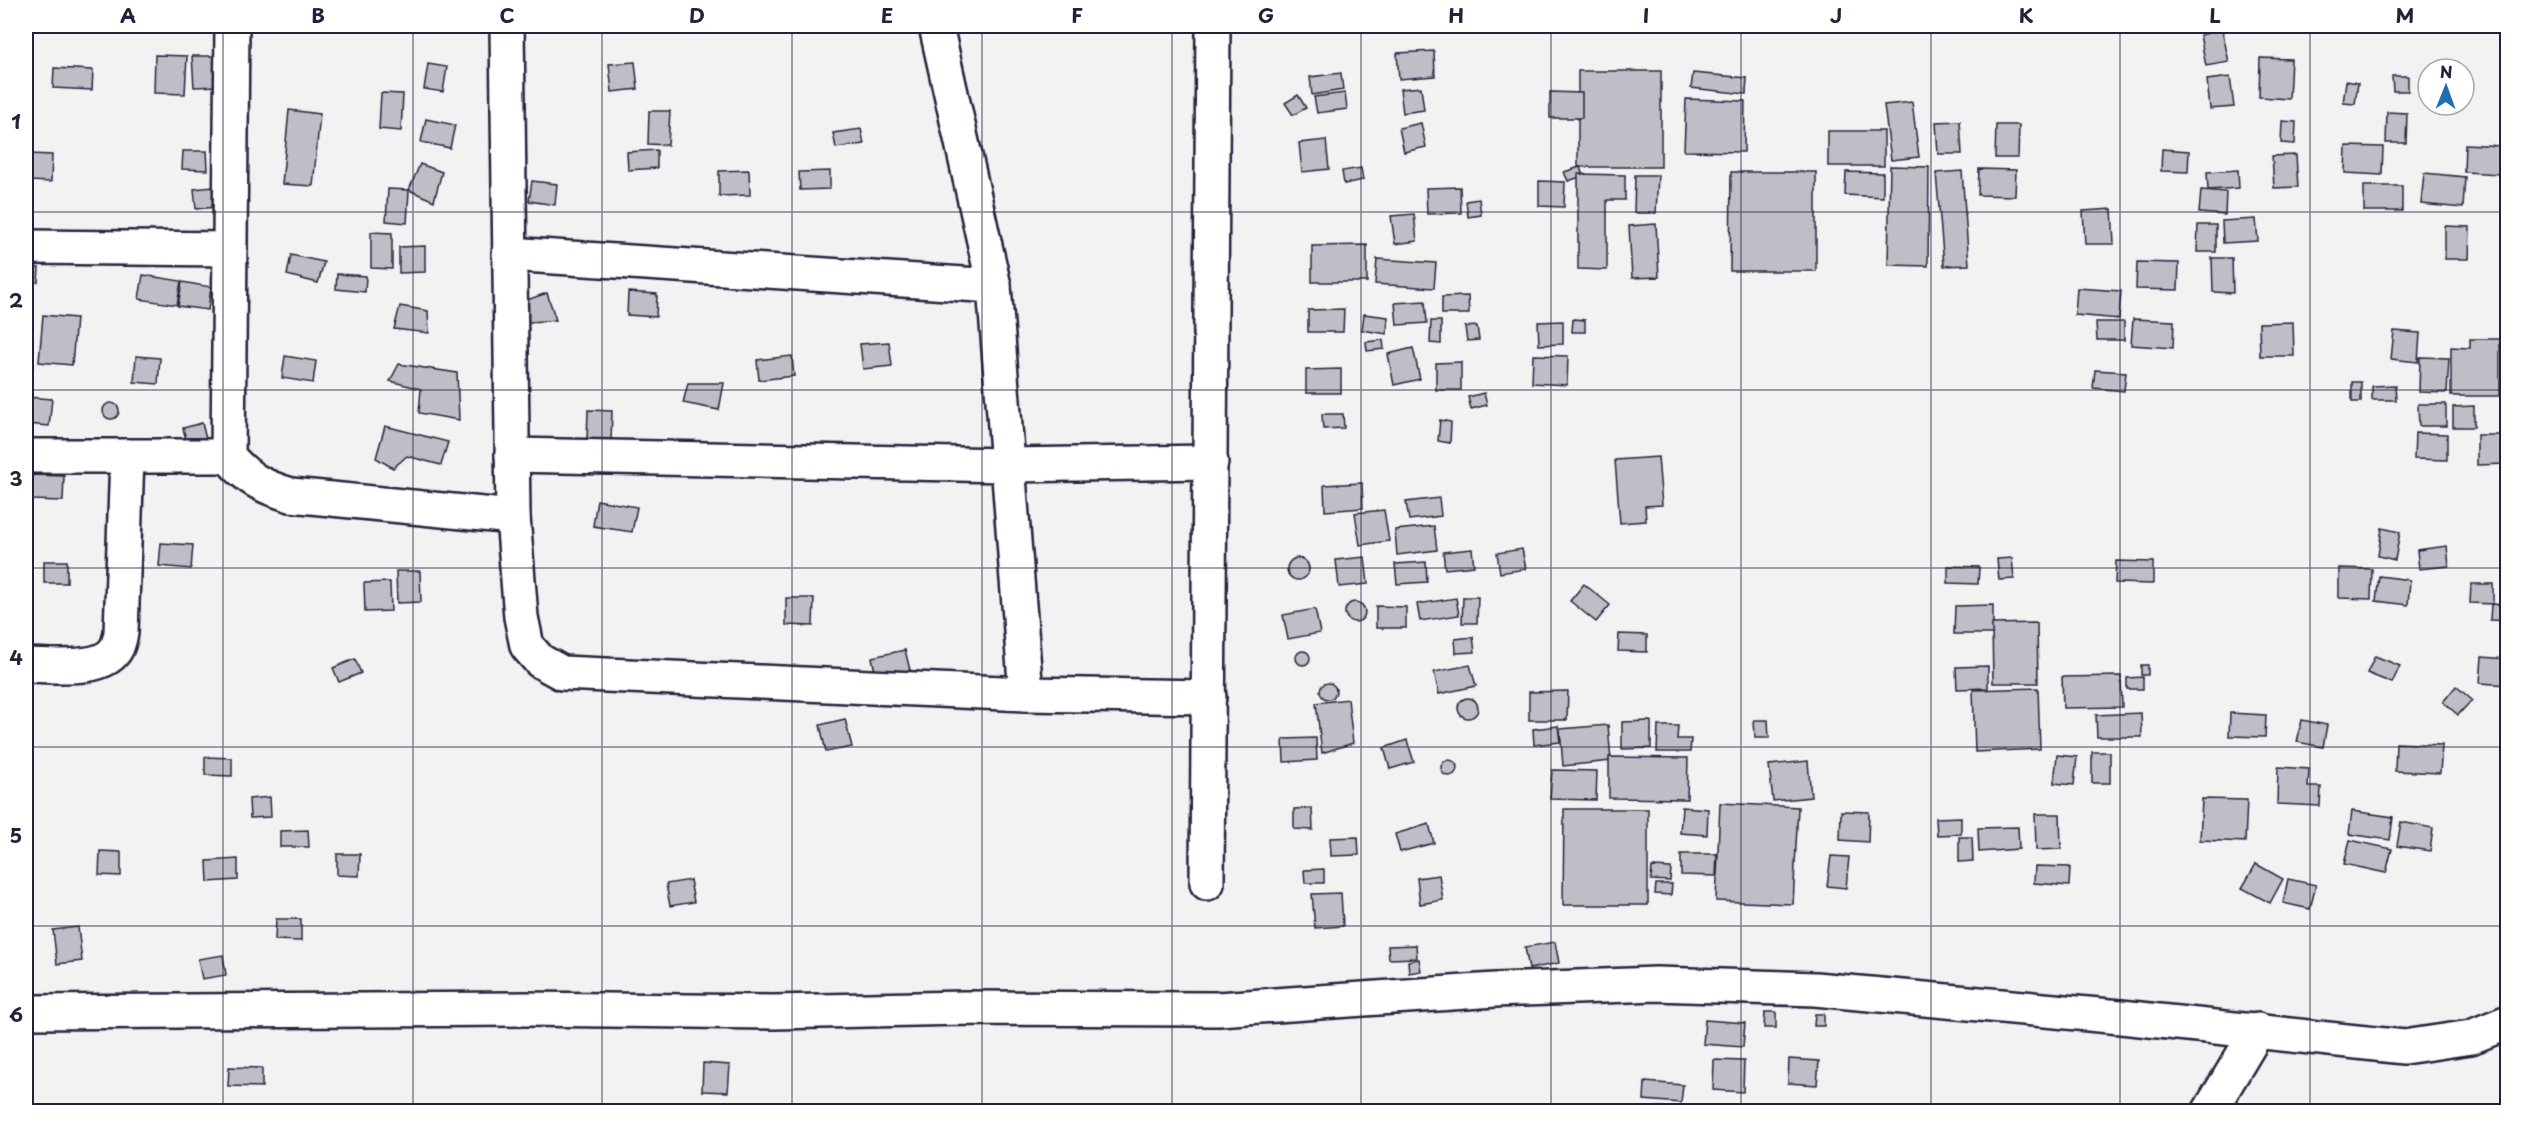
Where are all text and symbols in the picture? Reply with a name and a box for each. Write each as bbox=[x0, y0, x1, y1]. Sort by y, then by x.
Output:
text: A bbox=[120, 0, 136, 30]
text: B bbox=[311, 0, 325, 30]
text: C bbox=[499, 0, 515, 30]
text: D bbox=[689, 0, 705, 30]
text: E bbox=[881, 0, 893, 30]
text: F bbox=[1071, 0, 1083, 30]
text: G bbox=[1258, 0, 1274, 30]
text: H bbox=[1448, 0, 1464, 30]
text: I bbox=[1643, 0, 1649, 30]
text: J bbox=[1830, 0, 1842, 30]
text: K bbox=[2019, 0, 2034, 30]
text: L bbox=[2209, 0, 2221, 30]
text: M bbox=[2396, 0, 2414, 30]
north arrow bbox=[2416, 57, 2476, 117]
text: N bbox=[2440, 59, 2453, 83]
text: 1 bbox=[11, 106, 21, 136]
text: 2 bbox=[9, 285, 23, 315]
text: 3 bbox=[9, 463, 23, 493]
text: 4 bbox=[9, 642, 23, 672]
text: 5 bbox=[10, 820, 22, 850]
text: 6 bbox=[9, 999, 23, 1029]

